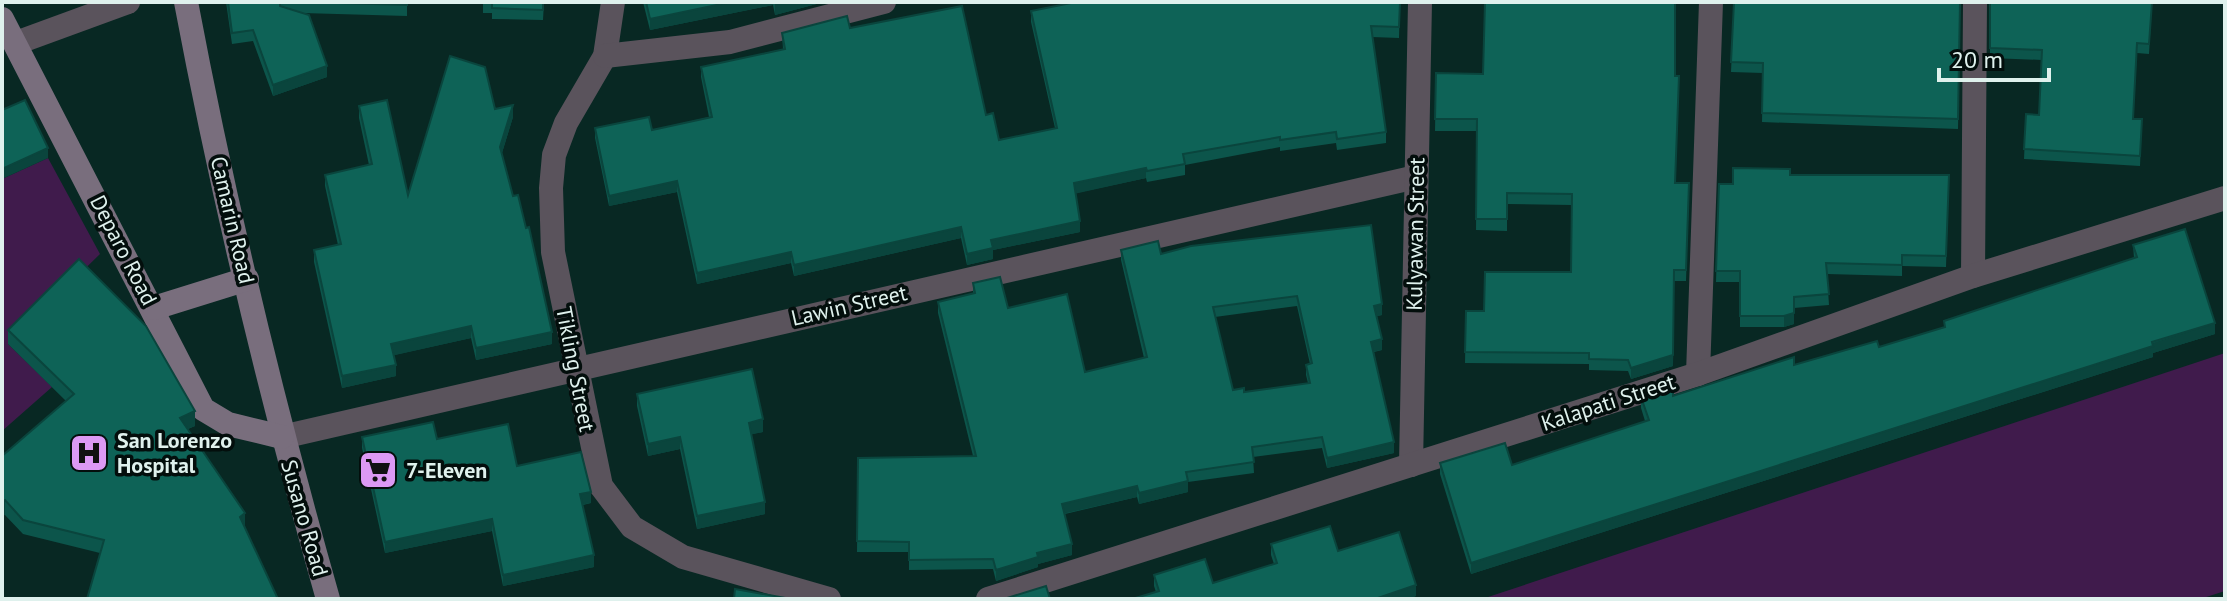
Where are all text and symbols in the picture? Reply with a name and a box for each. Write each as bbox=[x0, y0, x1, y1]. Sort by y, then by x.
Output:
scale bar bbox=[1939, 32, 2049, 82]
text: 20 m bbox=[1951, 44, 2003, 75]
street label: Camarin Road bbox=[205, 154, 261, 286]
street label: Kulyawan Street bbox=[1400, 157, 1430, 311]
street label: Deparo Road bbox=[84, 190, 164, 310]
street label: Lawin Street bbox=[788, 278, 910, 332]
street label: Tikling Street bbox=[550, 304, 602, 434]
street label: Kalapati Street bbox=[1537, 367, 1679, 437]
place label: San Lorenzo Hospital bbox=[117, 426, 232, 479]
hospital icon: San Lorenzo Hospital bbox=[68, 432, 110, 474]
supermarket icon: 7-Eleven bbox=[357, 449, 399, 491]
street label: Susano Road bbox=[275, 456, 335, 580]
place label: 7-Eleven bbox=[406, 456, 487, 484]

